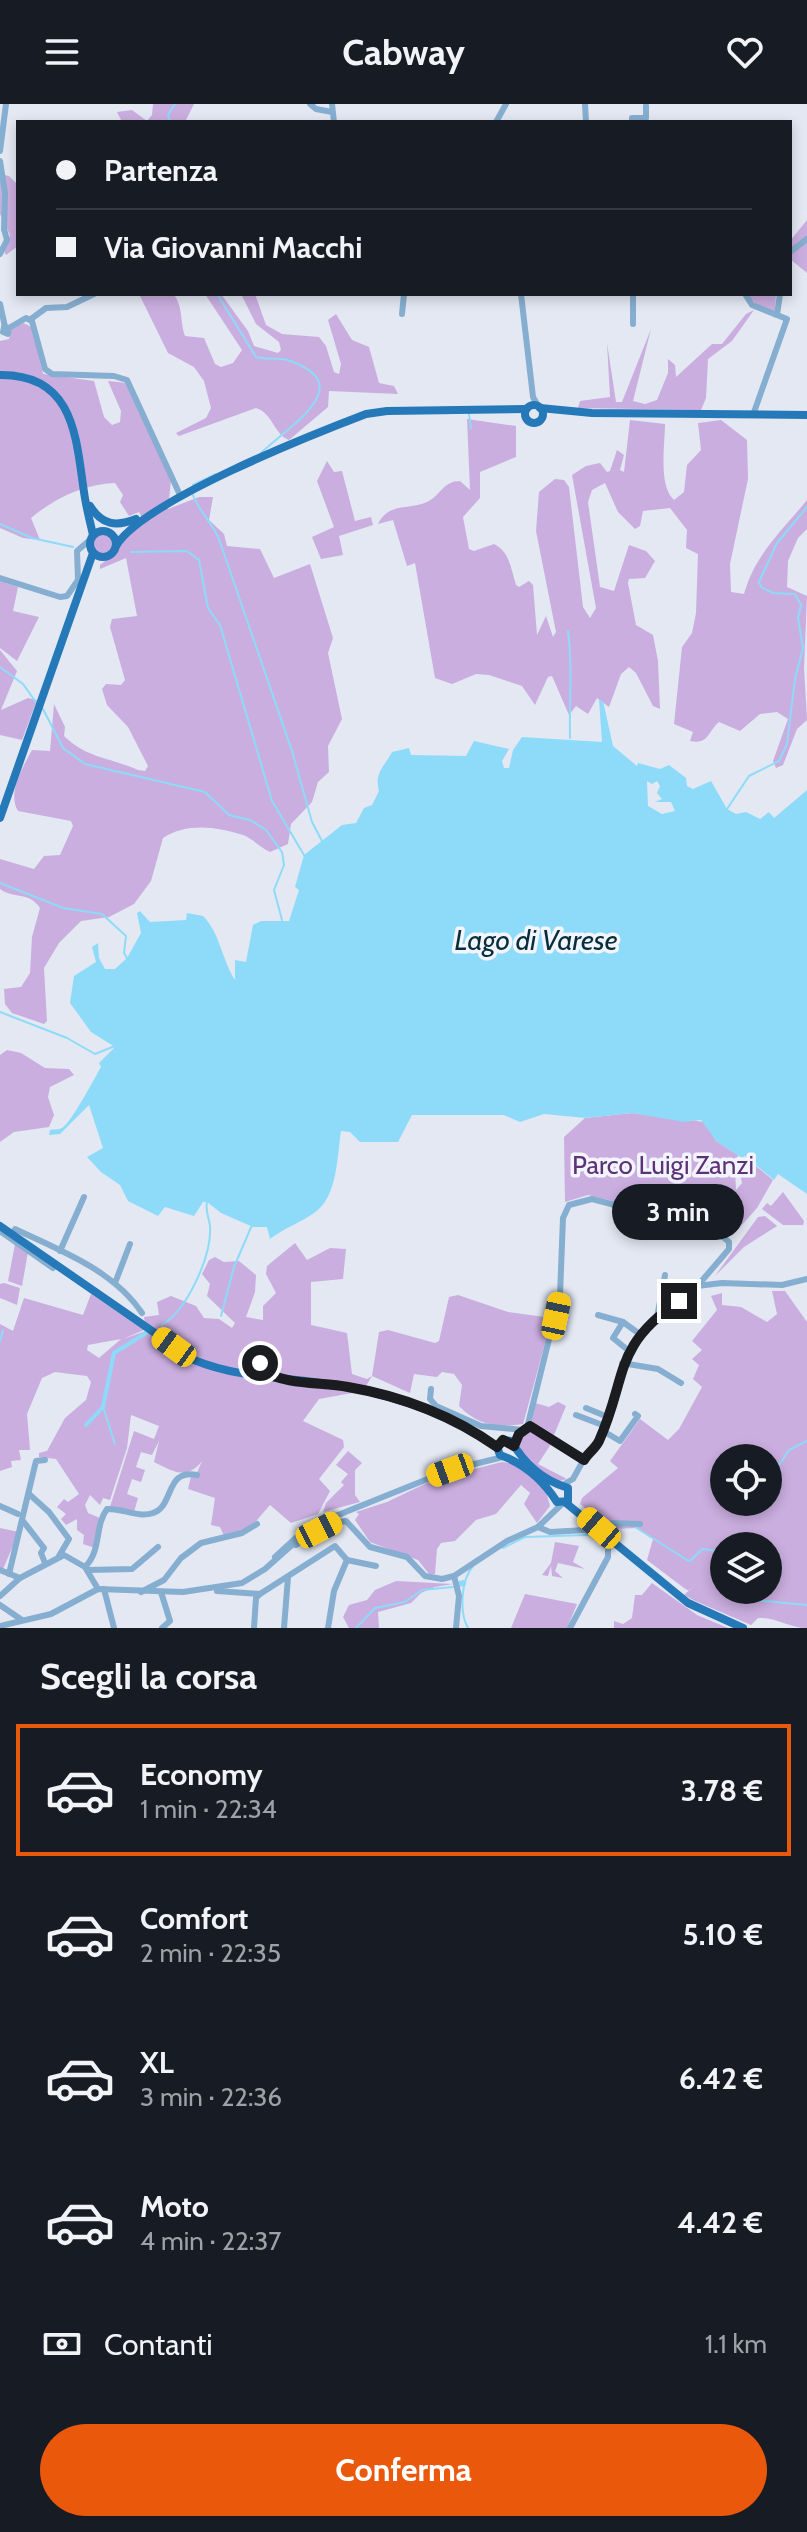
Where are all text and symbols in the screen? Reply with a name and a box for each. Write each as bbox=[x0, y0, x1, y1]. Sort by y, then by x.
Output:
icon: menu bbox=[40, 30, 84, 74]
text: Cabway bbox=[342, 30, 465, 74]
icon: heart bbox=[723, 30, 767, 74]
text: Partenza bbox=[104, 152, 218, 189]
text: Via Giovanni Macchi bbox=[104, 229, 362, 266]
water label: Lago di Varese bbox=[455, 923, 618, 957]
park label: Parco Luigi Zanzi bbox=[572, 1149, 754, 1181]
callout: 3 min bbox=[613, 1185, 745, 1241]
text: 3 min bbox=[646, 1196, 710, 1228]
route end bbox=[661, 1283, 697, 1319]
car bbox=[539, 1290, 573, 1342]
car bbox=[148, 1323, 200, 1371]
route start bbox=[242, 1345, 278, 1381]
map controls bbox=[710, 1444, 782, 1604]
button: locate bbox=[710, 1444, 782, 1516]
car bbox=[423, 1451, 477, 1489]
car bbox=[573, 1503, 625, 1553]
car bbox=[292, 1508, 346, 1552]
button: layers bbox=[710, 1532, 782, 1604]
text: Scegli la corsa bbox=[40, 1654, 257, 1698]
icon: car bbox=[44, 1754, 116, 1826]
text: Economy bbox=[140, 1756, 263, 1793]
text: 3.78 € bbox=[681, 1772, 763, 1809]
text: 1 min · 22:34 bbox=[140, 1793, 277, 1825]
icon: car bbox=[44, 1898, 116, 1970]
text: Comfort bbox=[140, 1900, 248, 1937]
text: 5.10 € bbox=[683, 1916, 763, 1953]
text: 2 min · 22:35 bbox=[140, 1937, 281, 1969]
icon: car bbox=[44, 2042, 116, 2114]
text: XL bbox=[140, 2044, 174, 2081]
text: 6.42 € bbox=[679, 2060, 763, 2097]
text: 3 min · 22:36 bbox=[140, 2081, 282, 2113]
icon: car bbox=[44, 2186, 116, 2258]
text: Moto bbox=[140, 2188, 209, 2225]
text: 4.42 € bbox=[677, 2204, 763, 2241]
text: 4 min · 22:37 bbox=[140, 2225, 281, 2257]
icon: cash bbox=[40, 2322, 84, 2366]
text: Contanti bbox=[104, 2326, 213, 2363]
text: 1.1 km bbox=[705, 2328, 767, 2360]
button: Conferma bbox=[40, 2424, 767, 2516]

